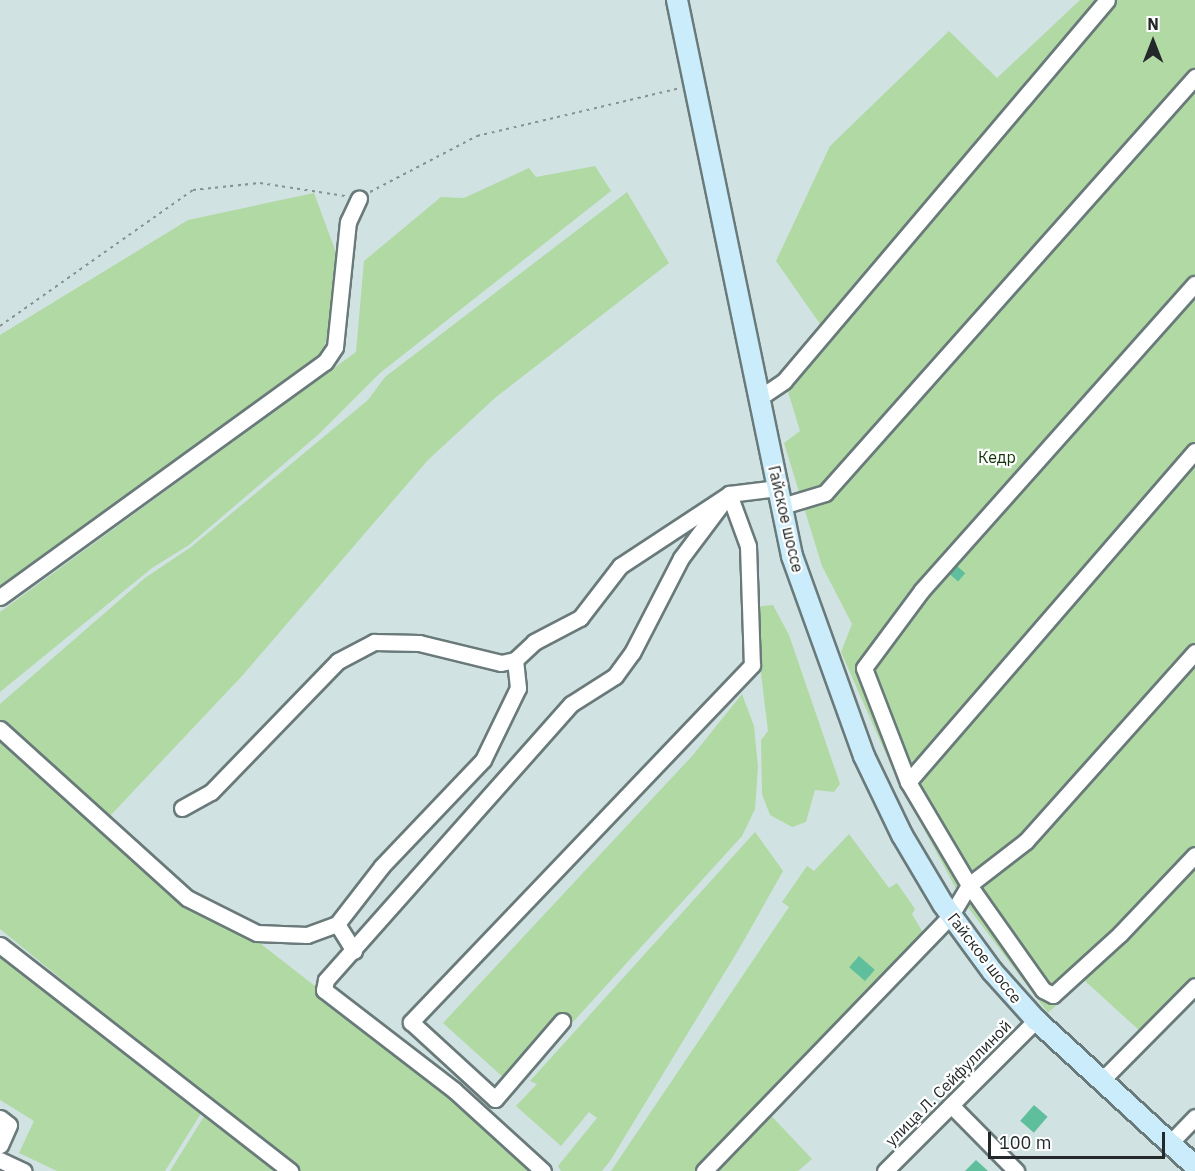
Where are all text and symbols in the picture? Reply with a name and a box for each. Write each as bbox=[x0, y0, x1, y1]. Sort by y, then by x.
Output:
north arrow bbox=[1123, 12, 1183, 72]
text: N bbox=[1147, 14, 1159, 34]
park label: Кедр bbox=[978, 447, 1016, 467]
street label: Гайское шоссе bbox=[764, 464, 808, 574]
street label: Гайское шоссе bbox=[944, 909, 1026, 1007]
street label: улица Л. Сейфуллиной bbox=[881, 1016, 1015, 1150]
scale bar bbox=[991, 1120, 1168, 1158]
text: 100 m bbox=[999, 1131, 1051, 1154]

